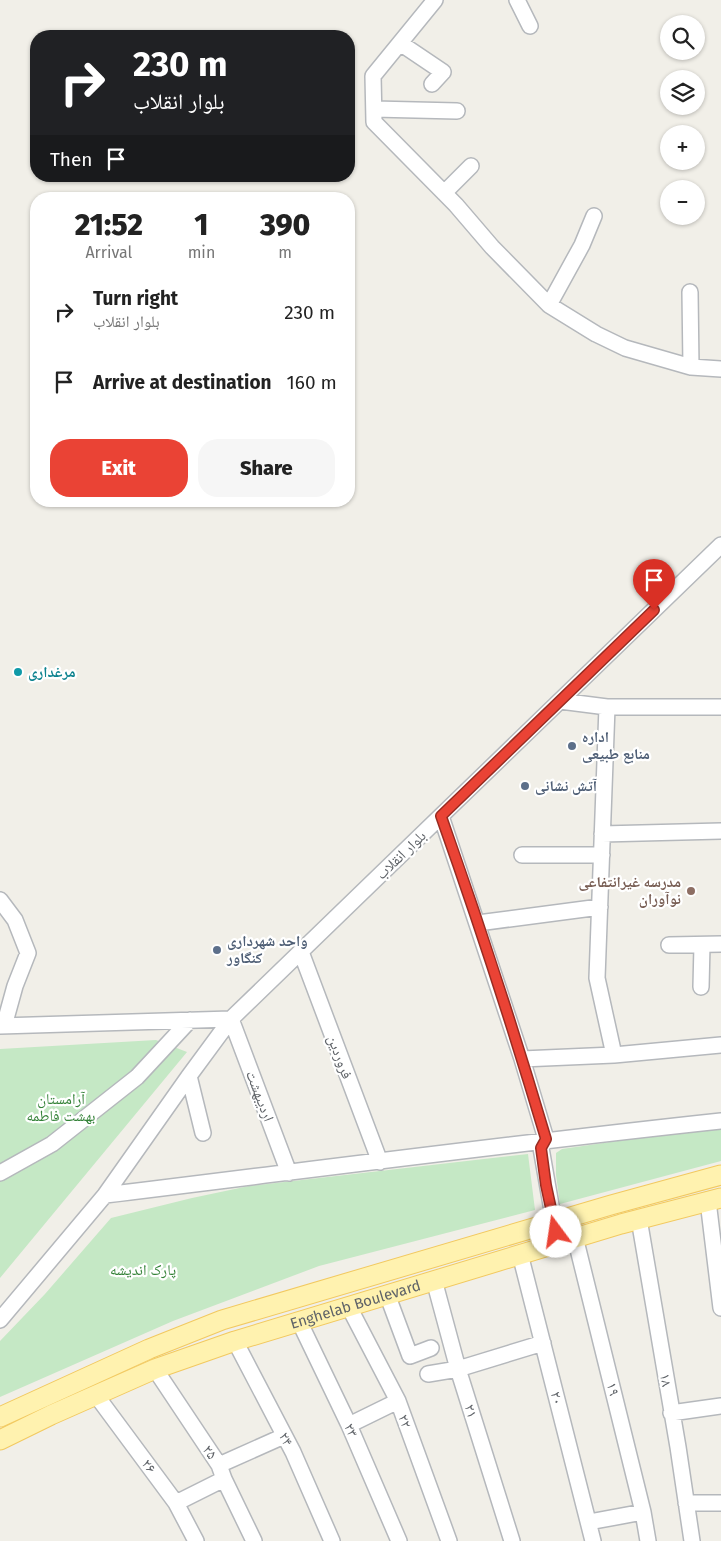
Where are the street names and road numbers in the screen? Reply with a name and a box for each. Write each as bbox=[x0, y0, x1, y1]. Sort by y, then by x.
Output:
street label: بلوار انقلاب bbox=[372, 827, 430, 883]
street label: فروردین bbox=[323, 1033, 356, 1082]
street label: اردیبهشت bbox=[242, 1068, 278, 1124]
street label: Enghelab Boulevard bbox=[288, 1276, 423, 1333]
street label: ۱۸ bbox=[656, 1372, 676, 1388]
street label: ۱۹ bbox=[603, 1380, 623, 1398]
street label: ۲۰ bbox=[547, 1389, 567, 1407]
street label: ۲۱ bbox=[460, 1402, 482, 1420]
street label: ۲۲ bbox=[394, 1412, 416, 1431]
street label: ۲۳ bbox=[340, 1420, 362, 1440]
street label: ۲۴ bbox=[275, 1429, 297, 1449]
street label: ۲۵ bbox=[199, 1441, 221, 1463]
street label: ۲۶ bbox=[138, 1455, 160, 1477]

